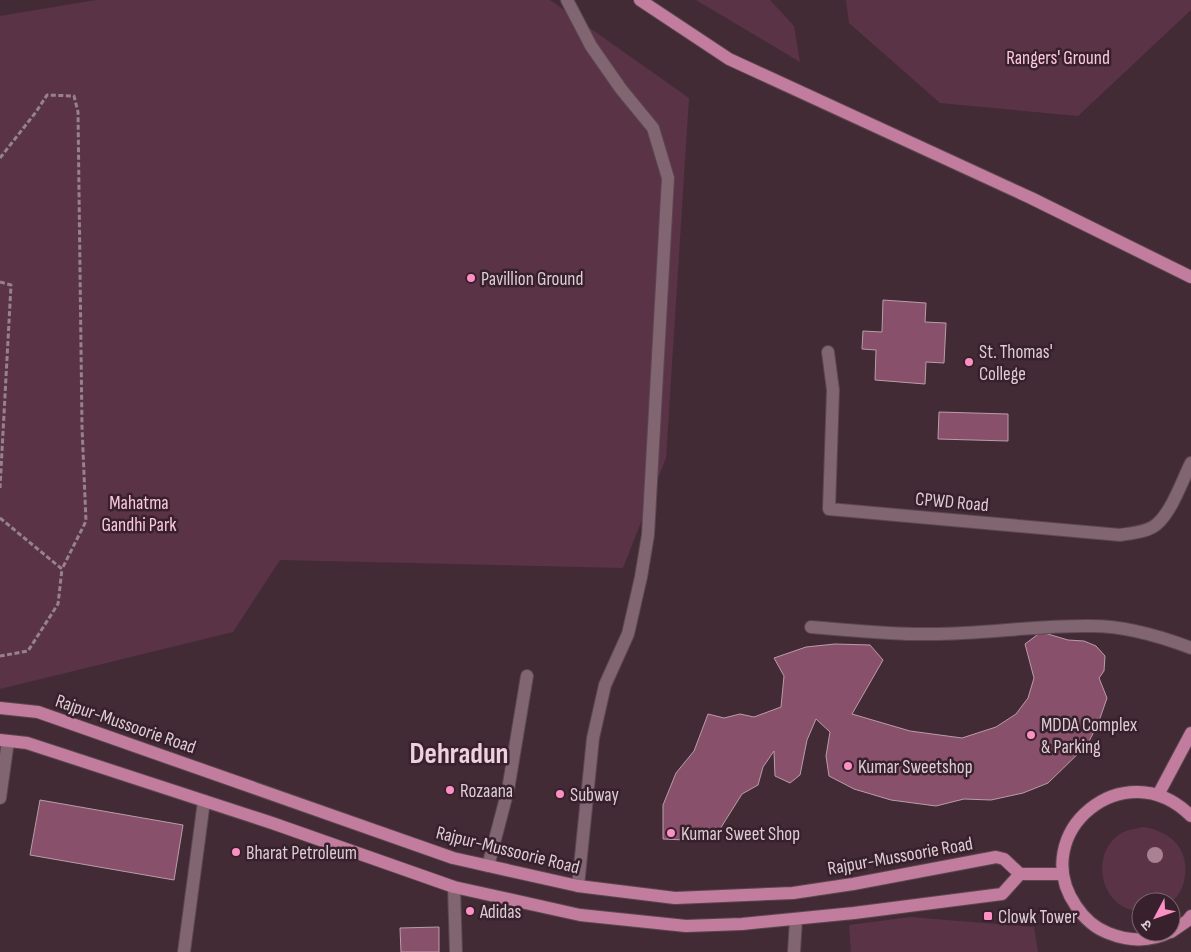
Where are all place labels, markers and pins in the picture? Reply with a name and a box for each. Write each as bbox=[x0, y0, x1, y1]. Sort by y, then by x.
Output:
place label: Pavillion Ground bbox=[481, 268, 583, 291]
marker: Pavillion Ground bbox=[465, 272, 477, 284]
place label: St. Thomas' College bbox=[979, 341, 1053, 386]
marker: St. Thomas' College bbox=[963, 356, 975, 368]
place label: MDDA Complex & Parking bbox=[1041, 714, 1137, 759]
marker: MDDA Complex & Parking bbox=[1025, 729, 1037, 741]
place label: Kumar Sweetshop bbox=[858, 756, 973, 779]
marker: Kumar Sweetshop bbox=[842, 760, 854, 772]
place label: Rozaana bbox=[460, 780, 513, 803]
marker: Rozaana bbox=[444, 784, 456, 796]
place label: Subway bbox=[570, 784, 619, 807]
marker: Subway bbox=[554, 788, 566, 800]
place label: Kumar Sweet Shop bbox=[681, 823, 800, 846]
marker: Kumar Sweet Shop bbox=[665, 827, 677, 839]
place label: Bharat Petroleum bbox=[246, 842, 357, 865]
marker: Bharat Petroleum bbox=[230, 846, 242, 858]
place label: Adidas bbox=[479, 901, 522, 924]
marker: Adidas bbox=[464, 905, 476, 917]
place label: Clowk Tower bbox=[998, 906, 1078, 929]
marker: Clowk Tower bbox=[982, 910, 994, 922]

